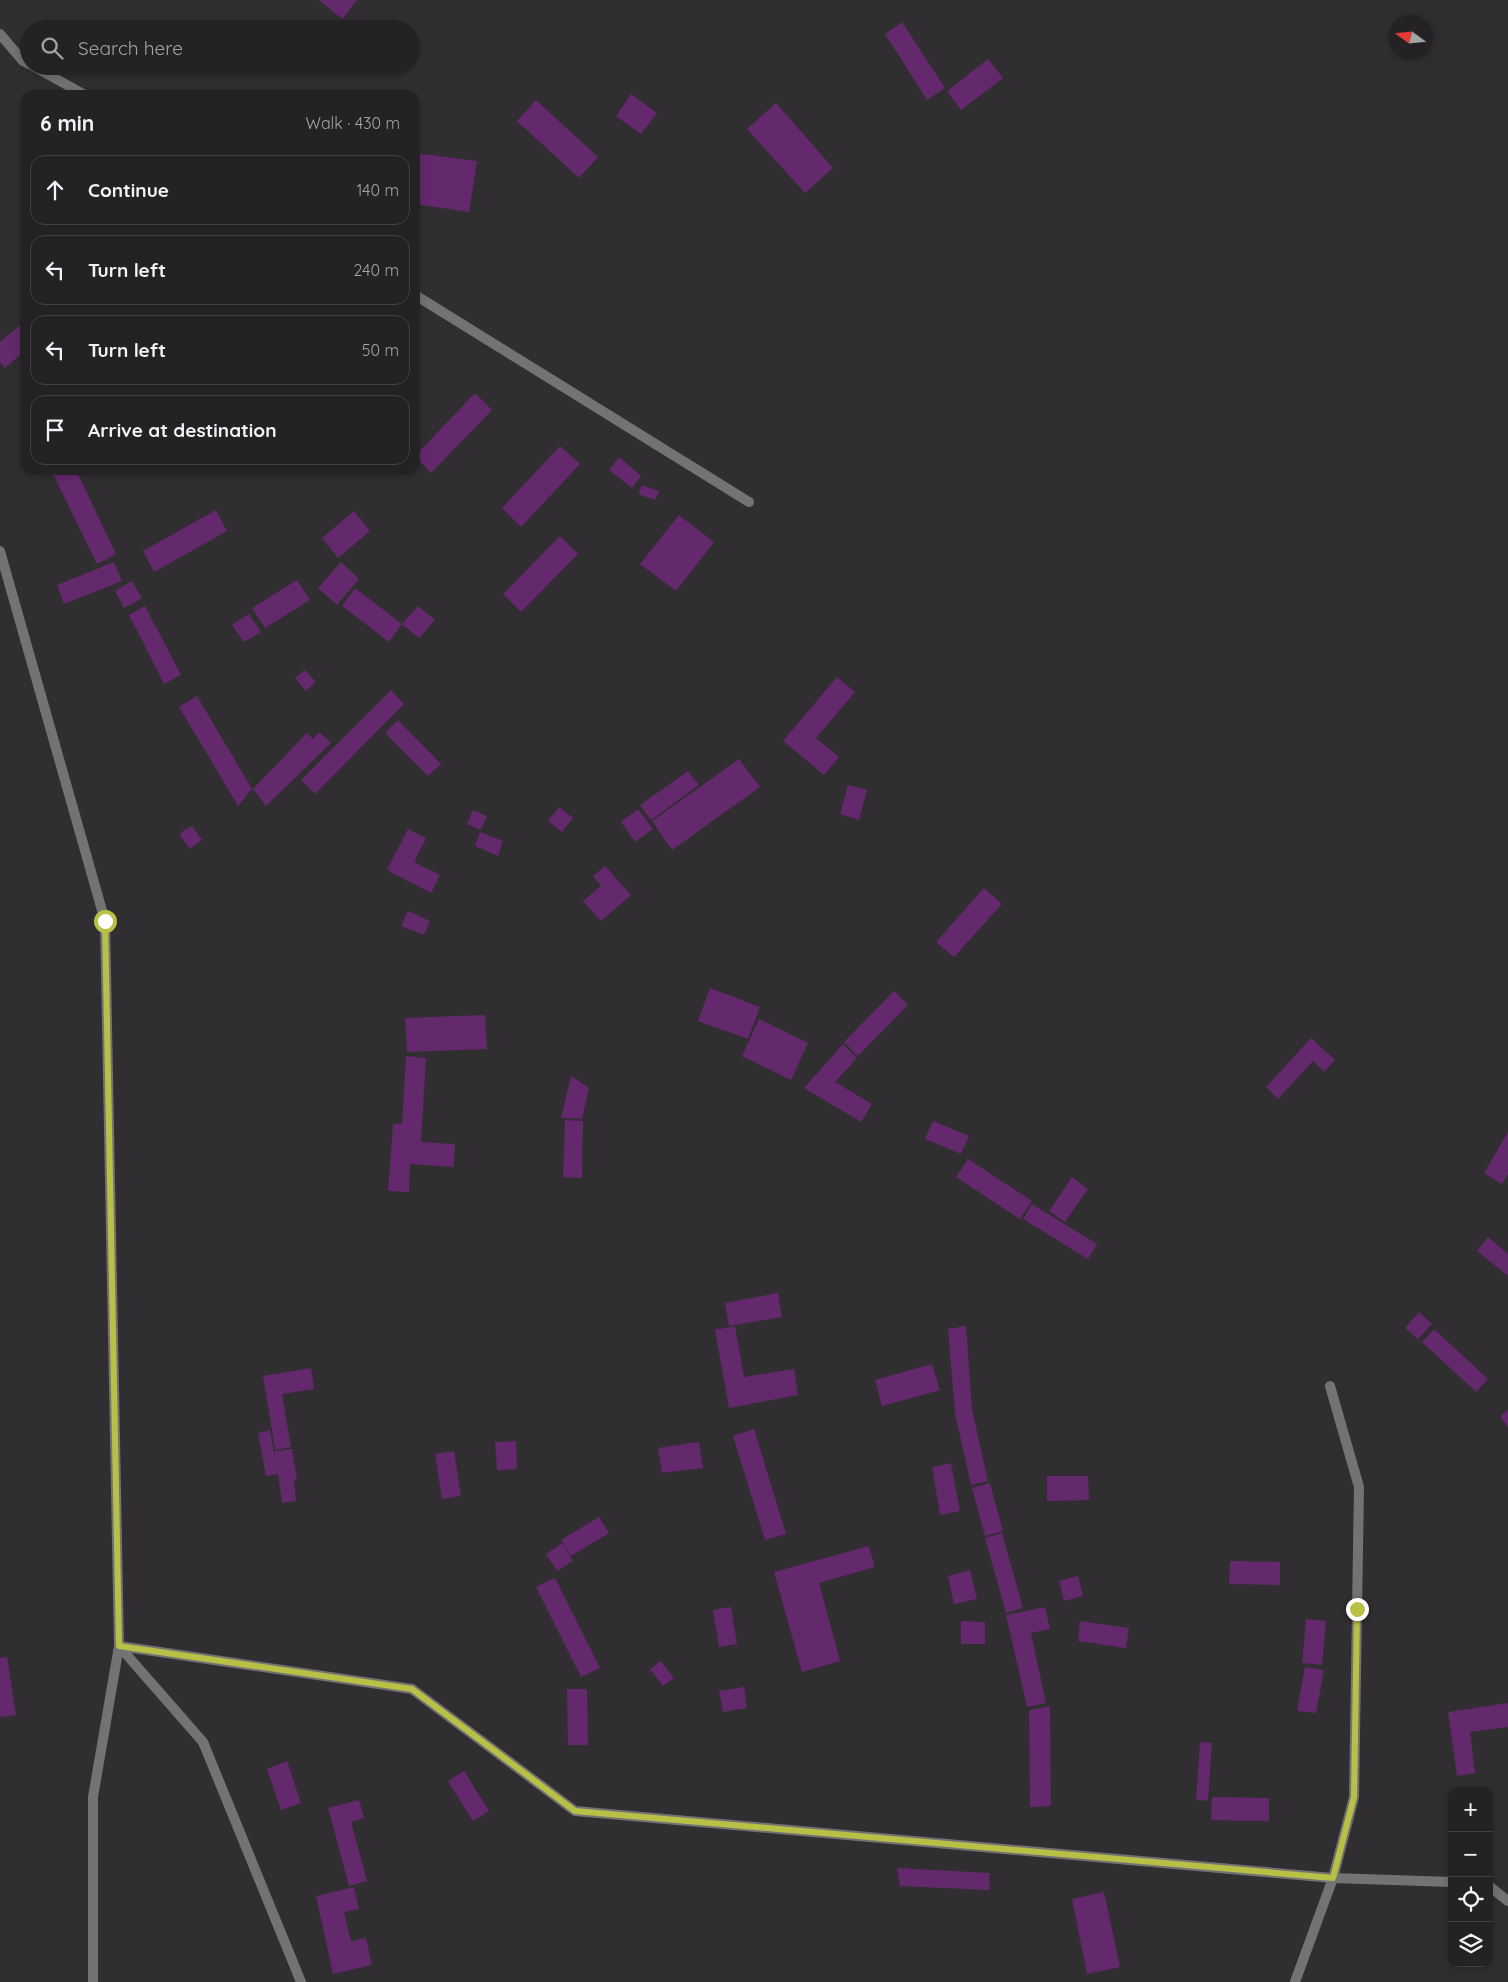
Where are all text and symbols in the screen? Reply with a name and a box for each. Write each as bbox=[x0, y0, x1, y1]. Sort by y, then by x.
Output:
north arrow bbox=[1388, 15, 1433, 60]
search box bbox=[20, 20, 420, 75]
icon: search bbox=[38, 34, 66, 62]
text: Search here bbox=[78, 36, 183, 60]
text: 6 min bbox=[40, 110, 94, 136]
text: Walk · 430 m bbox=[306, 113, 400, 133]
icon: ahead bbox=[41, 176, 69, 204]
text: Continue bbox=[88, 178, 169, 202]
text: 140 m bbox=[356, 180, 399, 200]
icon: left bbox=[41, 256, 69, 284]
text: Turn left bbox=[88, 258, 166, 282]
text: 240 m bbox=[353, 260, 399, 280]
icon: left bbox=[41, 336, 69, 364]
text: Turn left bbox=[88, 338, 166, 362]
text: 50 m bbox=[362, 340, 399, 360]
icon: arrive bbox=[41, 416, 69, 444]
text: Arrive at destination bbox=[88, 418, 277, 442]
route start bbox=[94, 910, 117, 933]
route end bbox=[1346, 1598, 1369, 1621]
map controls bbox=[1448, 1787, 1493, 1967]
button: + bbox=[1448, 1787, 1493, 1832]
button: − bbox=[1448, 1832, 1493, 1877]
button: locate bbox=[1448, 1877, 1493, 1922]
button: layers bbox=[1448, 1922, 1493, 1967]

